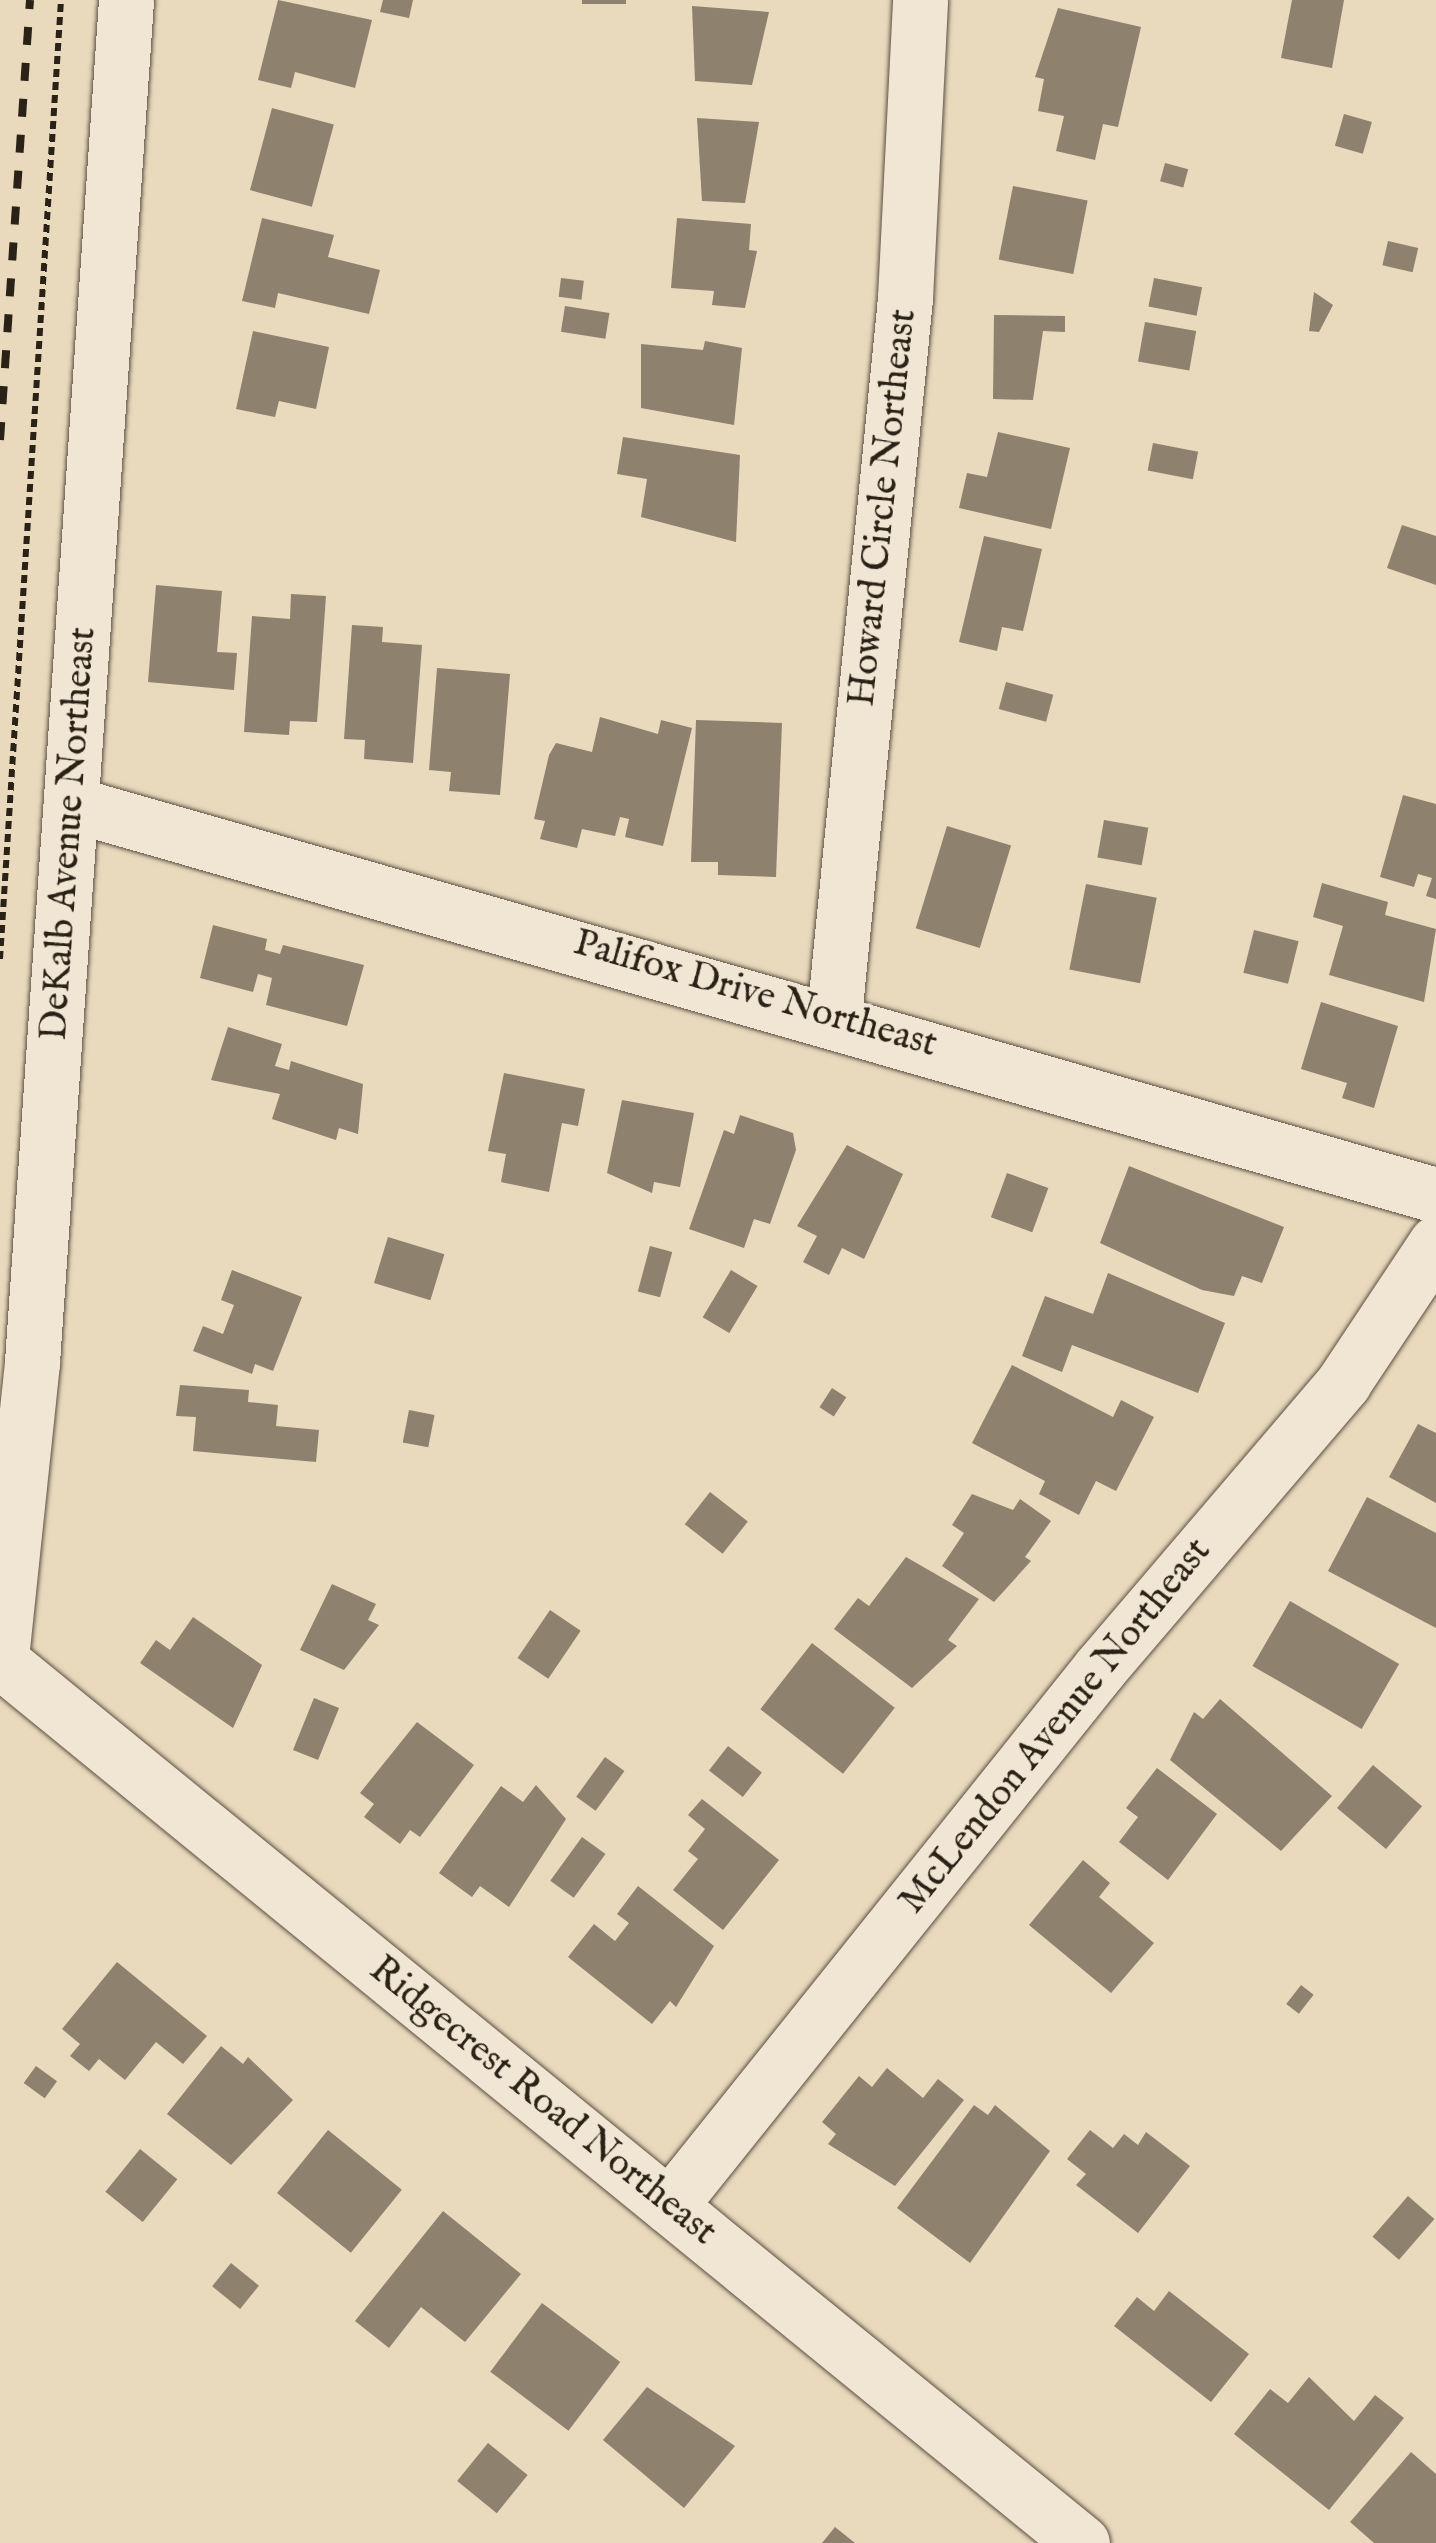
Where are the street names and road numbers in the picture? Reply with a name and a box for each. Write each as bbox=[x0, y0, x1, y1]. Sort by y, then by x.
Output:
street label: Howard Circle Northeast bbox=[840, 307, 928, 709]
street label: DeKalb Avenue Northeast bbox=[33, 626, 107, 1042]
street label: Palifox Drive Northeast bbox=[568, 921, 942, 1069]
street label: McLendon Avenue Northeast bbox=[890, 1530, 1222, 1924]
street label: Ridgecrest Road Northeast bbox=[359, 1948, 725, 2256]

